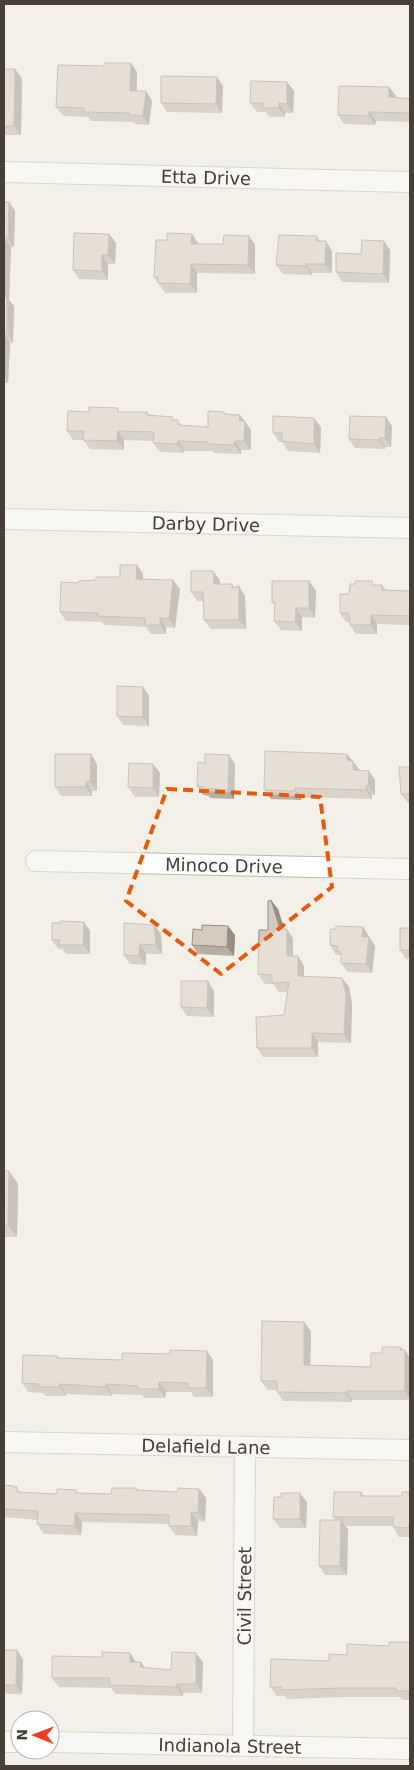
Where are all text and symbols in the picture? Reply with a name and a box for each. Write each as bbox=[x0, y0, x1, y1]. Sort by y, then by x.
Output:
street label: Etta Drive bbox=[161, 165, 251, 189]
street label: Darby Drive bbox=[152, 512, 260, 535]
street label: Minoco Drive bbox=[165, 853, 283, 877]
street label: Delafield Lane bbox=[141, 1434, 271, 1458]
street label: Civil Street bbox=[233, 1547, 255, 1645]
north arrow bbox=[10, 1710, 60, 1760]
text: N bbox=[14, 1729, 30, 1741]
street label: Indianola Street bbox=[158, 1734, 302, 1757]

